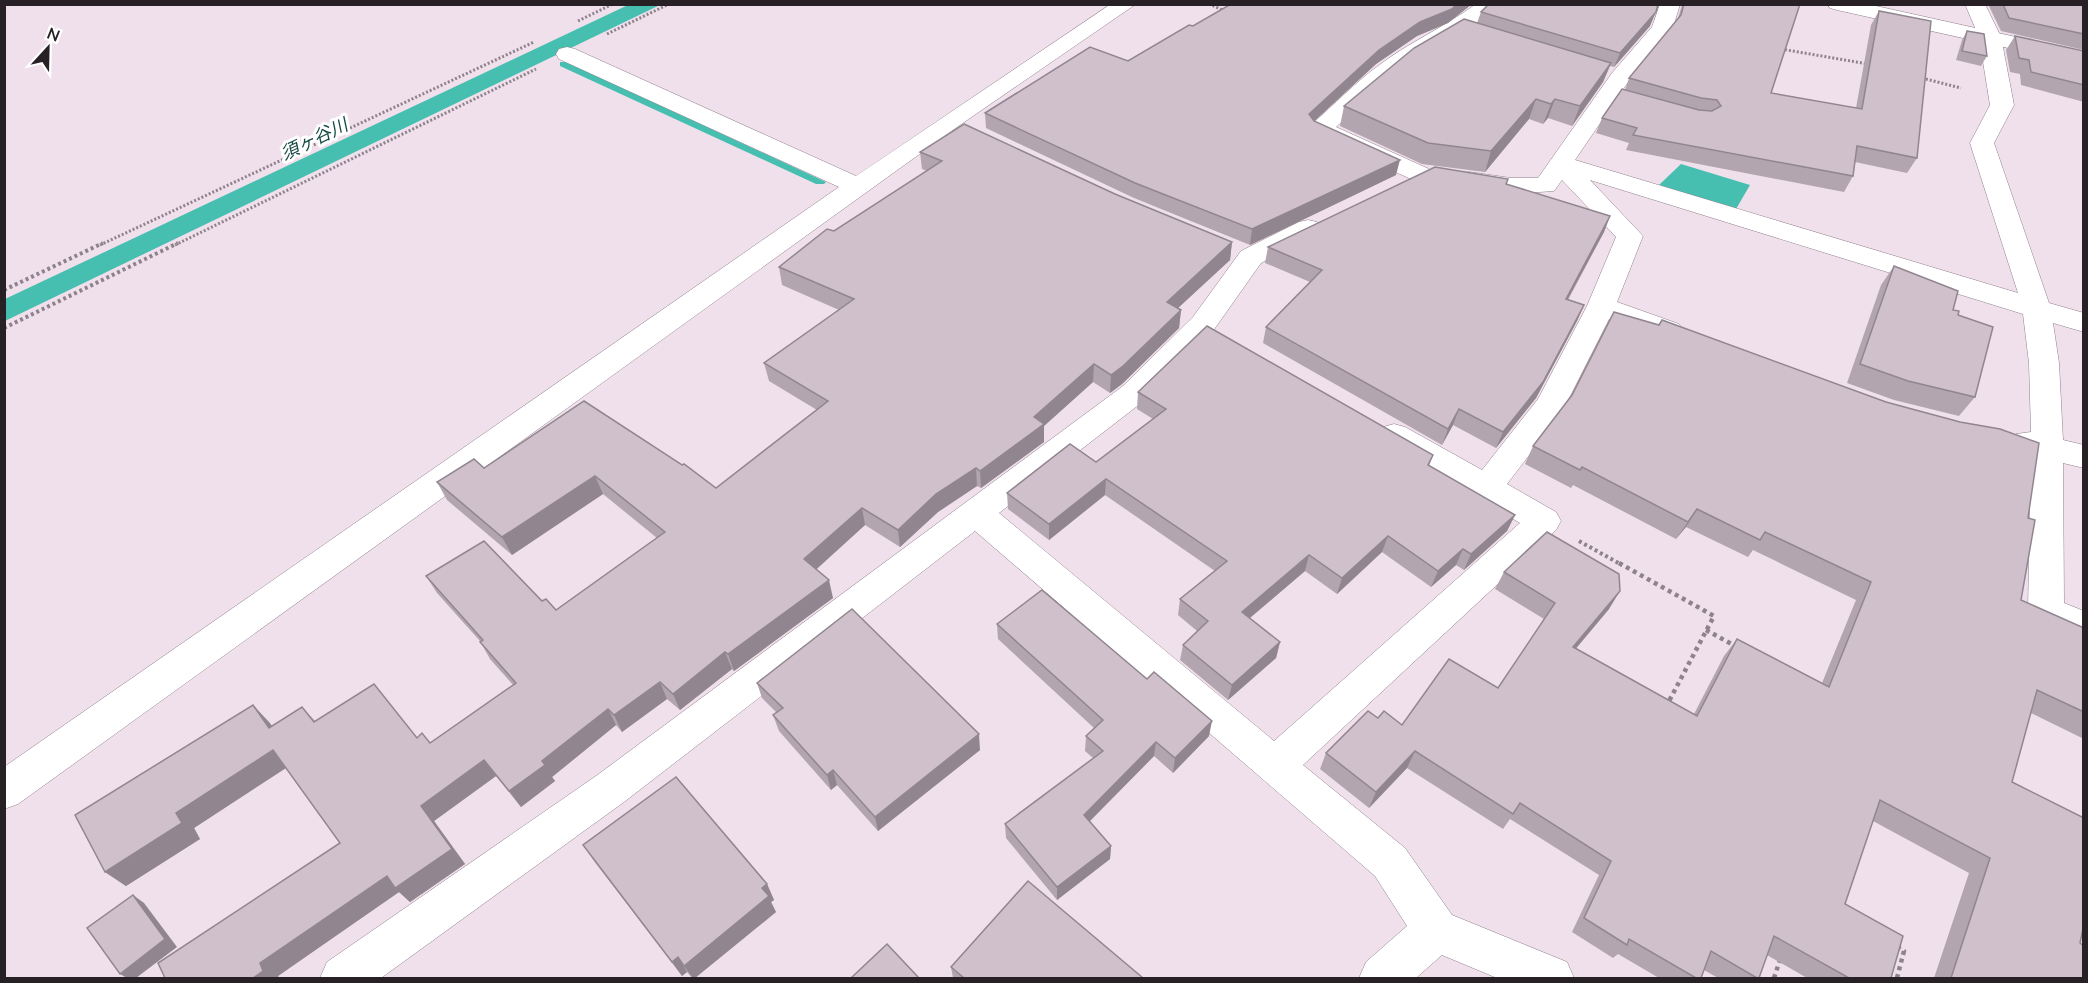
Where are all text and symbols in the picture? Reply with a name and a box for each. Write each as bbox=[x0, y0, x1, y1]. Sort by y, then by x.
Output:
north arrow bbox=[18, 18, 78, 78]
text: N bbox=[44, 23, 63, 46]
water label: 須ヶ谷川 bbox=[277, 112, 353, 165]

